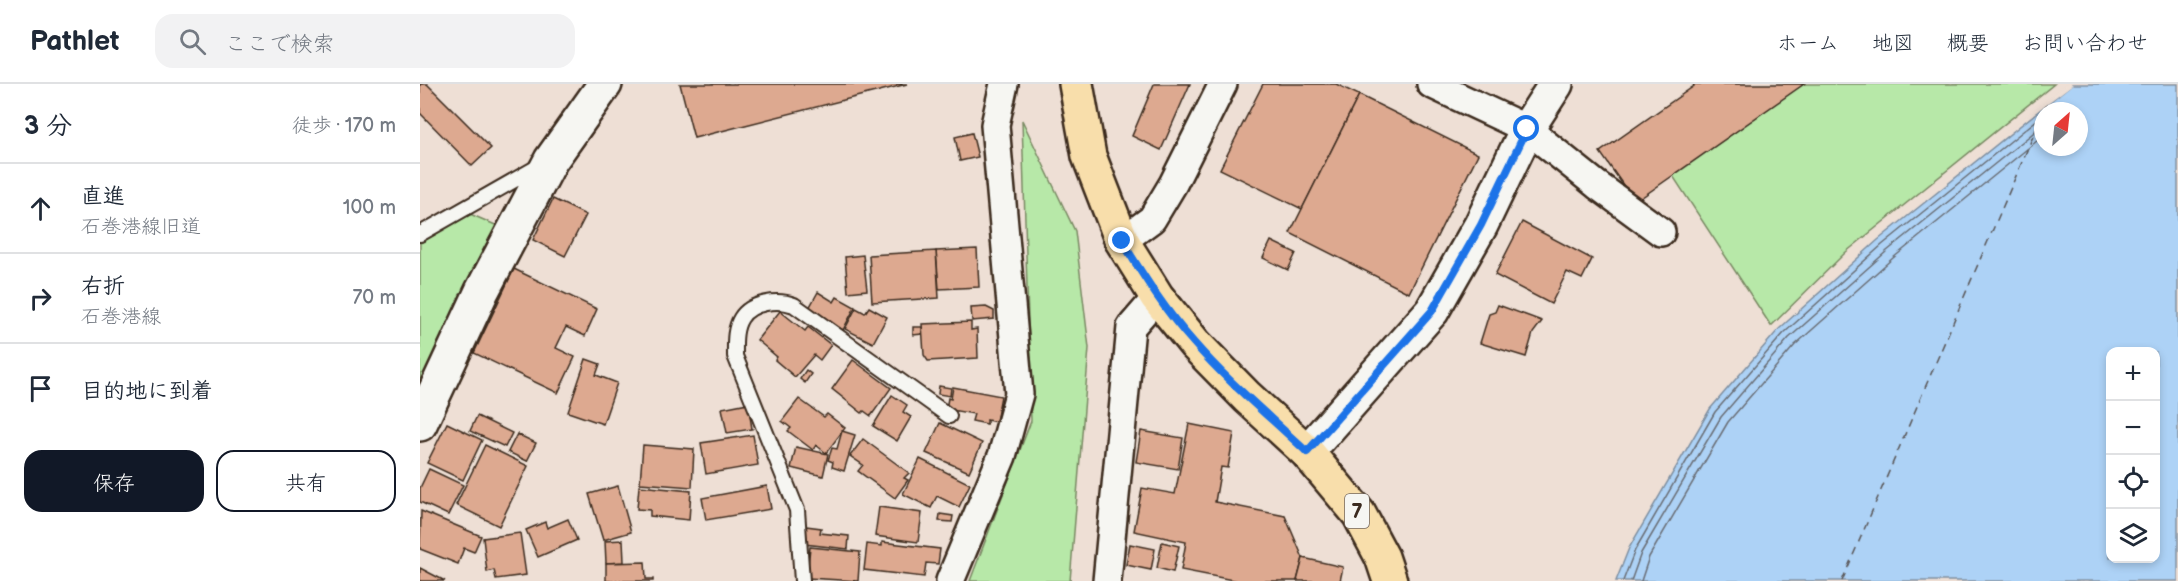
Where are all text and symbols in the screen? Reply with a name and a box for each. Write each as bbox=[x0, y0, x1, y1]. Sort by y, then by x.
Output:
search box bbox=[155, 14, 575, 68]
text: Pathlet bbox=[30, 25, 119, 58]
icon: search bbox=[176, 25, 209, 58]
text: ここで検索 bbox=[224, 31, 334, 58]
text: ホーム bbox=[1777, 31, 1839, 56]
text: 地図 bbox=[1872, 31, 1914, 56]
text: 概要 bbox=[1947, 31, 1989, 56]
text: お問い合わせ bbox=[2022, 31, 2148, 56]
north arrow bbox=[2034, 102, 2088, 156]
text: 3 分 bbox=[24, 111, 72, 142]
text: 徒歩 · 170 m bbox=[292, 114, 396, 138]
route start bbox=[1513, 115, 1539, 141]
text: 直進 bbox=[81, 183, 125, 210]
icon: ahead bbox=[24, 192, 57, 225]
text: 100 m bbox=[343, 196, 396, 220]
text: 石巻港線旧道 bbox=[81, 215, 201, 239]
route end bbox=[1108, 227, 1134, 253]
text: 右折 bbox=[81, 273, 125, 300]
icon: right bbox=[24, 282, 57, 315]
text: 70 m bbox=[352, 286, 396, 310]
text: 石巻港線 bbox=[81, 305, 161, 329]
map controls bbox=[2106, 347, 2160, 563]
button: + bbox=[2106, 347, 2160, 401]
icon: arrive bbox=[24, 372, 57, 405]
text: 目的地に到着 bbox=[81, 378, 213, 405]
button: − bbox=[2106, 401, 2160, 455]
button: 保存 bbox=[24, 450, 204, 512]
button: 共有 bbox=[216, 450, 396, 512]
button: locate bbox=[2106, 455, 2160, 509]
road number: 7 bbox=[1345, 494, 1369, 528]
button: layers bbox=[2106, 509, 2160, 563]

